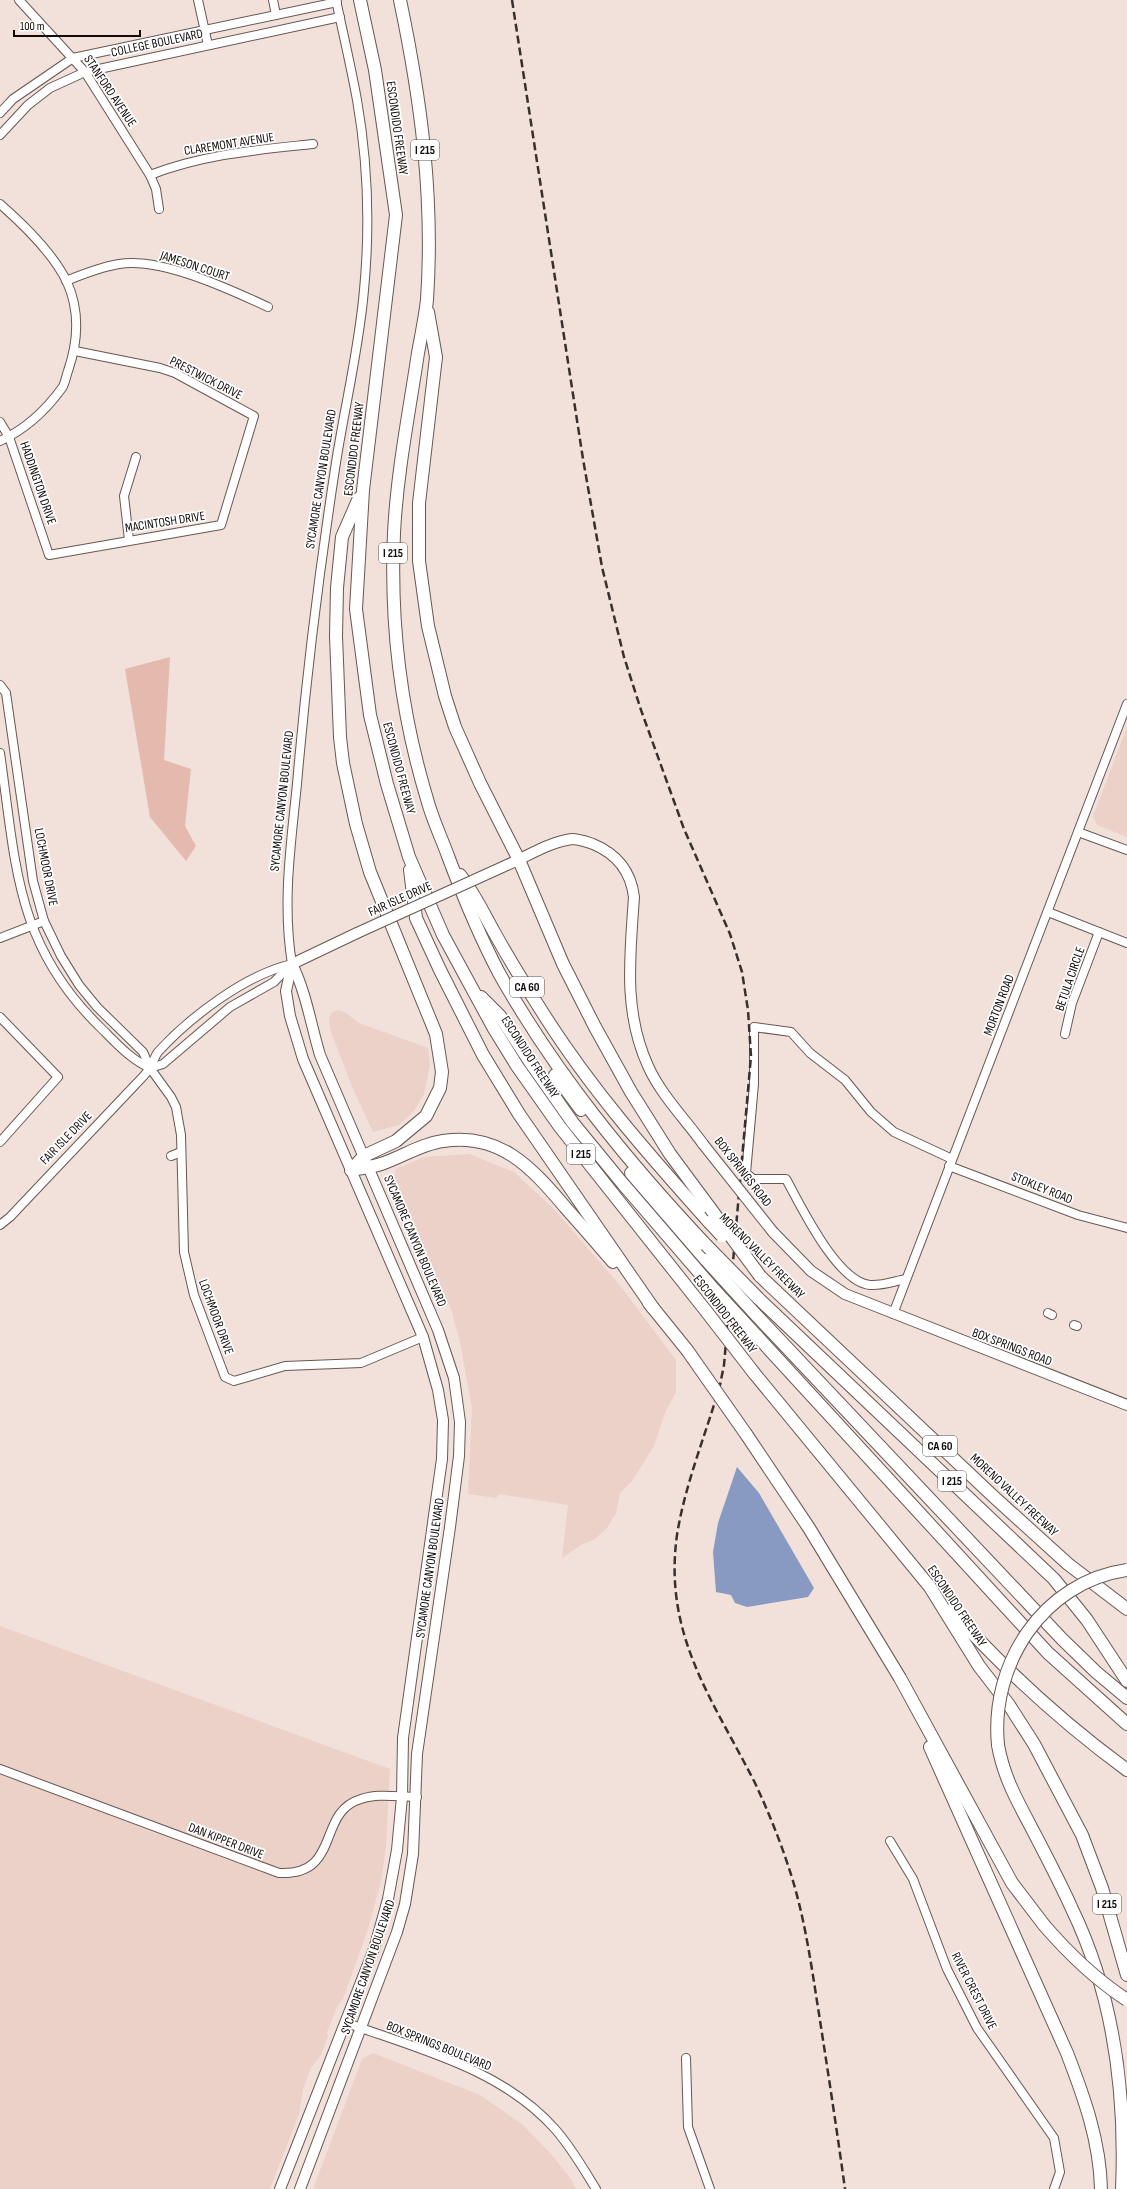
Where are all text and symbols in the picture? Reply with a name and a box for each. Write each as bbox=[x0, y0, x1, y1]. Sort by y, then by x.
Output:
scale bar bbox=[14, 12, 140, 38]
text: 100 m bbox=[20, 19, 45, 34]
street label: COLLEGE BOULEVARD bbox=[110, 25, 204, 61]
street label: STANFORD AVENUE bbox=[80, 52, 140, 130]
street label: ESCONDIDO FREEWAY bbox=[383, 80, 412, 176]
street label: CLAREMONT AVENUE bbox=[183, 129, 275, 159]
road number: I 215 bbox=[411, 140, 439, 160]
street label: JAMESON COURT bbox=[157, 247, 232, 285]
street label: PRESTWICK DRIVE bbox=[167, 353, 245, 403]
street label: ESCONDIDO FREEWAY bbox=[340, 401, 368, 497]
street label: SYCAMORE CANYON BOULEVARD bbox=[302, 408, 340, 550]
street label: HADDINGTON DRIVE bbox=[16, 439, 60, 527]
street label: MACINTOSH DRIVE bbox=[124, 508, 206, 536]
road number: I 215 bbox=[379, 543, 407, 563]
street label: ESCONDIDO FREEWAY bbox=[379, 720, 419, 816]
street label: SYCAMORE CANYON BOULEVARD bbox=[267, 730, 297, 872]
street label: LOCHMOOR DRIVE bbox=[31, 827, 61, 907]
street label: FAIR ISLE DRIVE bbox=[366, 878, 434, 920]
street label: BETULA CIRCLE bbox=[1052, 945, 1088, 1013]
street label: MORTON ROAD bbox=[980, 972, 1018, 1038]
road number: CA 60 bbox=[510, 977, 544, 997]
street label: ESCONDIDO FREEWAY bbox=[498, 1013, 563, 1101]
street label: FAIR ISLE DRIVE bbox=[37, 1108, 95, 1168]
street label: BOX SPRINGS ROAD bbox=[711, 1134, 775, 1210]
road number: I 215 bbox=[567, 1144, 595, 1164]
street label: STOKLEY ROAD bbox=[1009, 1168, 1075, 1208]
street label: SYCAMORE CANYON BOULEVARD bbox=[380, 1173, 450, 1309]
street label: MORENO VALLEY FREEWAY bbox=[716, 1210, 809, 1303]
street label: ESCONDIDO FREEWAY bbox=[690, 1272, 761, 1357]
street label: LOCHMOOR DRIVE bbox=[195, 1277, 237, 1357]
street label: BOX SPRINGS ROAD bbox=[970, 1324, 1054, 1370]
road number: CA 60 bbox=[923, 1436, 957, 1456]
street label: MORENO VALLEY FREEWAY bbox=[967, 1450, 1062, 1540]
road number: I 215 bbox=[938, 1471, 966, 1491]
street label: SYCAMORE CANYON BOULEVARD bbox=[412, 1497, 448, 1639]
street label: ESCONDIDO FREEWAY bbox=[924, 1562, 990, 1650]
street label: DAN KIPPER DRIVE bbox=[186, 1819, 266, 1863]
road number: I 215 bbox=[1093, 1894, 1121, 1914]
street label: SYCAMORE CANYON BOULEVARD bbox=[337, 1898, 399, 2036]
street label: RIVER CREST DRIVE bbox=[948, 1950, 1000, 2032]
street label: BOX SPRINGS BOULEVARD bbox=[384, 2018, 494, 2074]

